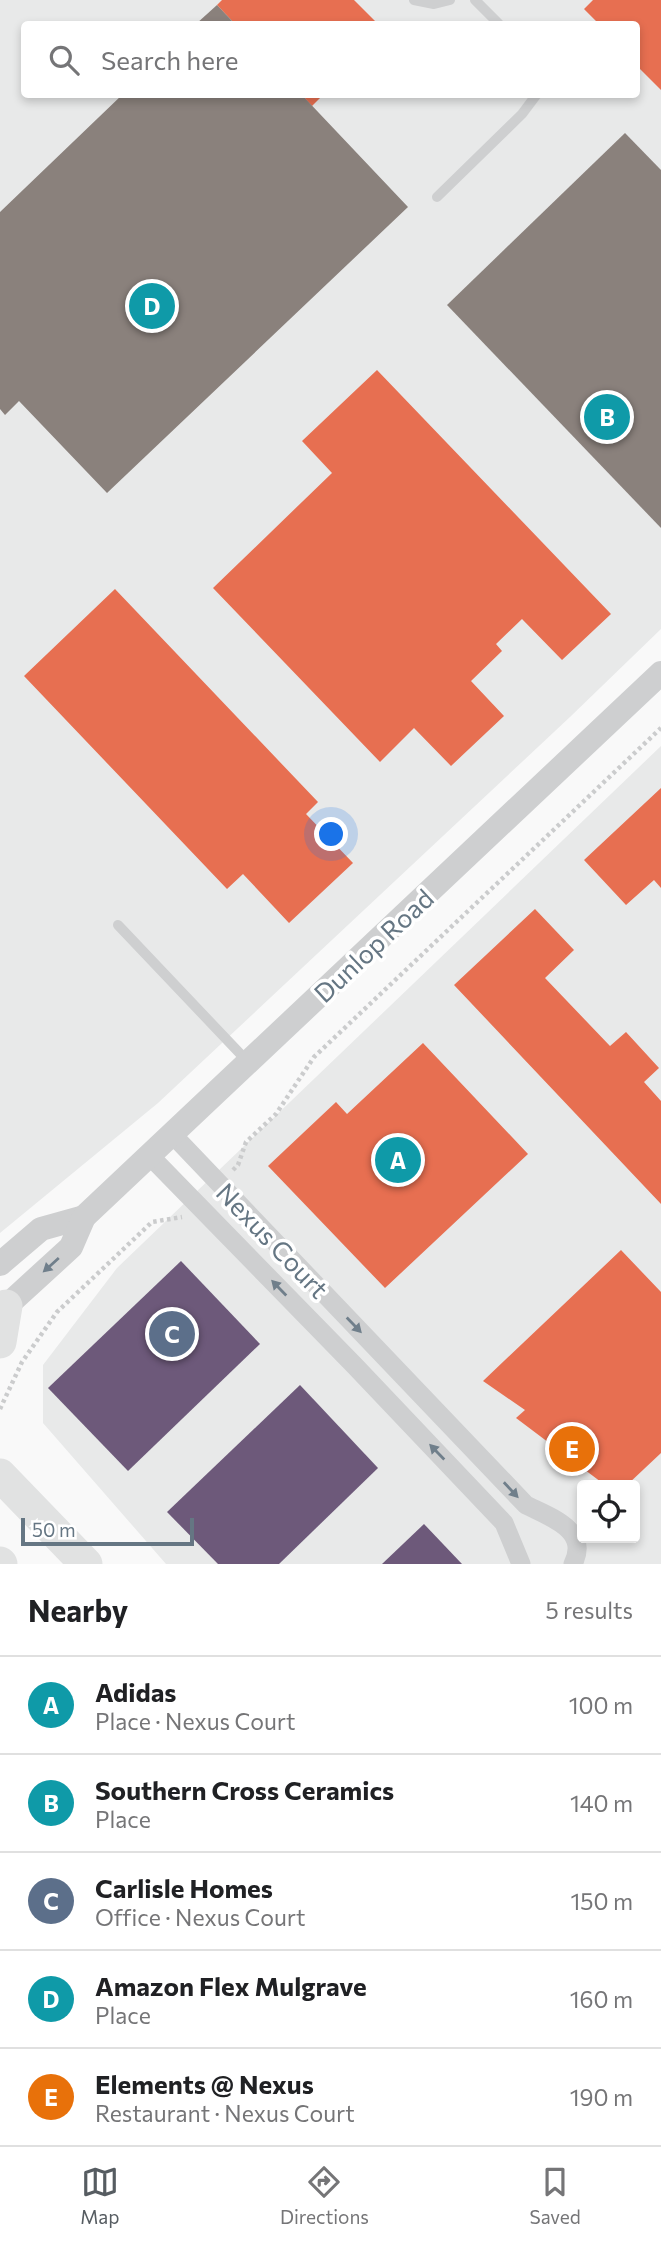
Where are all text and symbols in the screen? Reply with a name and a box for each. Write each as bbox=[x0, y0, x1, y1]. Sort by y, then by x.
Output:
search box bbox=[21, 21, 640, 98]
icon: search bbox=[45, 41, 83, 79]
text: Search here bbox=[101, 44, 239, 75]
pin: D bbox=[129, 280, 175, 332]
pin: B bbox=[584, 391, 630, 443]
your location bbox=[314, 817, 348, 851]
street label: Dunlop Road bbox=[307, 882, 439, 1008]
pin: A bbox=[375, 1134, 421, 1186]
street label: Nexus Court bbox=[211, 1176, 335, 1304]
one-way arrow bbox=[43, 1257, 60, 1273]
one-way arrow bbox=[271, 1280, 288, 1297]
pin: C bbox=[149, 1308, 195, 1360]
one-way arrow bbox=[346, 1316, 362, 1333]
pin: E bbox=[549, 1423, 595, 1475]
one-way arrow bbox=[428, 1444, 445, 1461]
map controls bbox=[577, 1480, 640, 1543]
button: locate bbox=[577, 1480, 640, 1543]
one-way arrow bbox=[503, 1481, 519, 1498]
scale bar bbox=[21, 1515, 194, 1547]
text: 50 m bbox=[32, 1518, 76, 1541]
text: Nearby bbox=[28, 1591, 128, 1628]
text: 5 results bbox=[545, 1596, 633, 1624]
text: Adidas bbox=[95, 1676, 176, 1707]
text: A bbox=[43, 1691, 59, 1719]
text: 100 m bbox=[569, 1691, 633, 1719]
text: Place · Nexus Court bbox=[95, 1707, 295, 1735]
text: Southern Cross Ceramics bbox=[95, 1774, 394, 1805]
text: B bbox=[43, 1789, 59, 1817]
text: 140 m bbox=[570, 1789, 633, 1817]
text: Place bbox=[95, 1805, 151, 1833]
text: Carlisle Homes bbox=[95, 1872, 273, 1903]
text: C bbox=[43, 1887, 59, 1915]
text: 150 m bbox=[570, 1887, 633, 1915]
text: Office · Nexus Court bbox=[95, 1903, 305, 1931]
text: Amazon Flex Mulgrave bbox=[95, 1970, 367, 2001]
text: D bbox=[43, 1985, 59, 2013]
text: 160 m bbox=[570, 1985, 633, 2013]
text: Place bbox=[95, 2001, 151, 2029]
text: Elements @ Nexus bbox=[95, 2068, 314, 2099]
text: E bbox=[44, 2083, 58, 2111]
text: 190 m bbox=[570, 2083, 633, 2111]
text: Restaurant · Nexus Court bbox=[95, 2099, 355, 2127]
tab: Map bbox=[80, 2163, 119, 2228]
tab: Directions bbox=[280, 2163, 369, 2228]
tab: Saved bbox=[529, 2163, 581, 2228]

